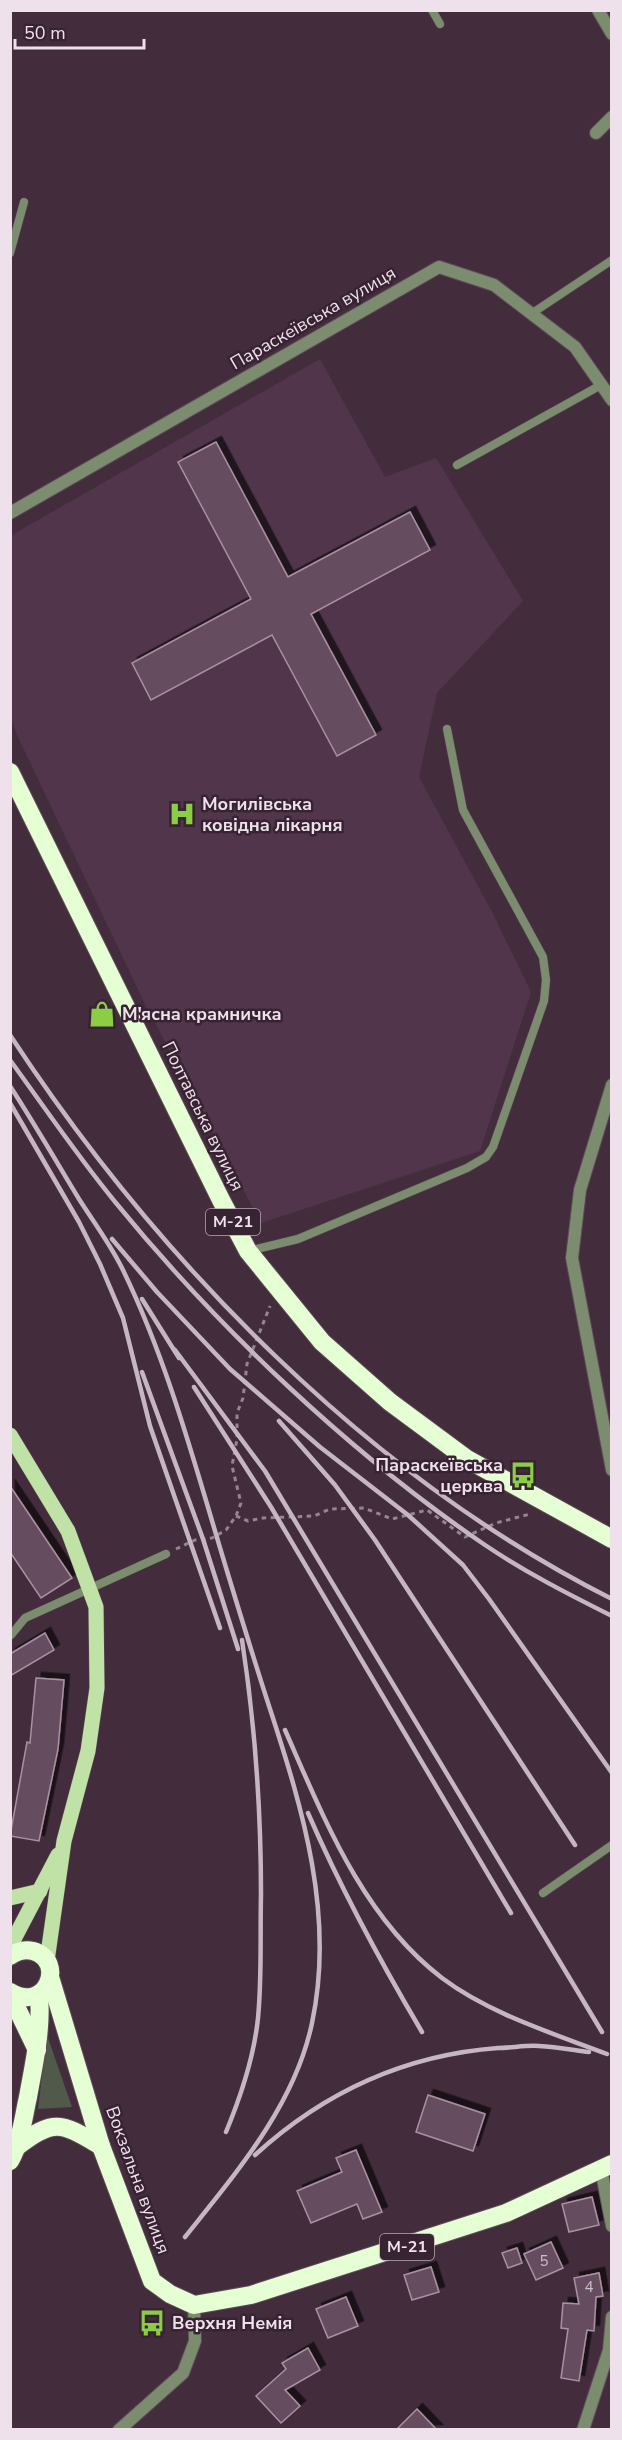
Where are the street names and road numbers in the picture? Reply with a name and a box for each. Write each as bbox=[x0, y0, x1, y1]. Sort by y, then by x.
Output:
street label: Параскеївська вулиця bbox=[226, 261, 400, 375]
street label: Полтавська вулиця bbox=[156, 1037, 250, 1195]
road number: М-21 bbox=[206, 1209, 260, 1235]
street label: Вокзальна вулиця bbox=[100, 2103, 176, 2257]
road number: М-21 bbox=[380, 2234, 434, 2260]

